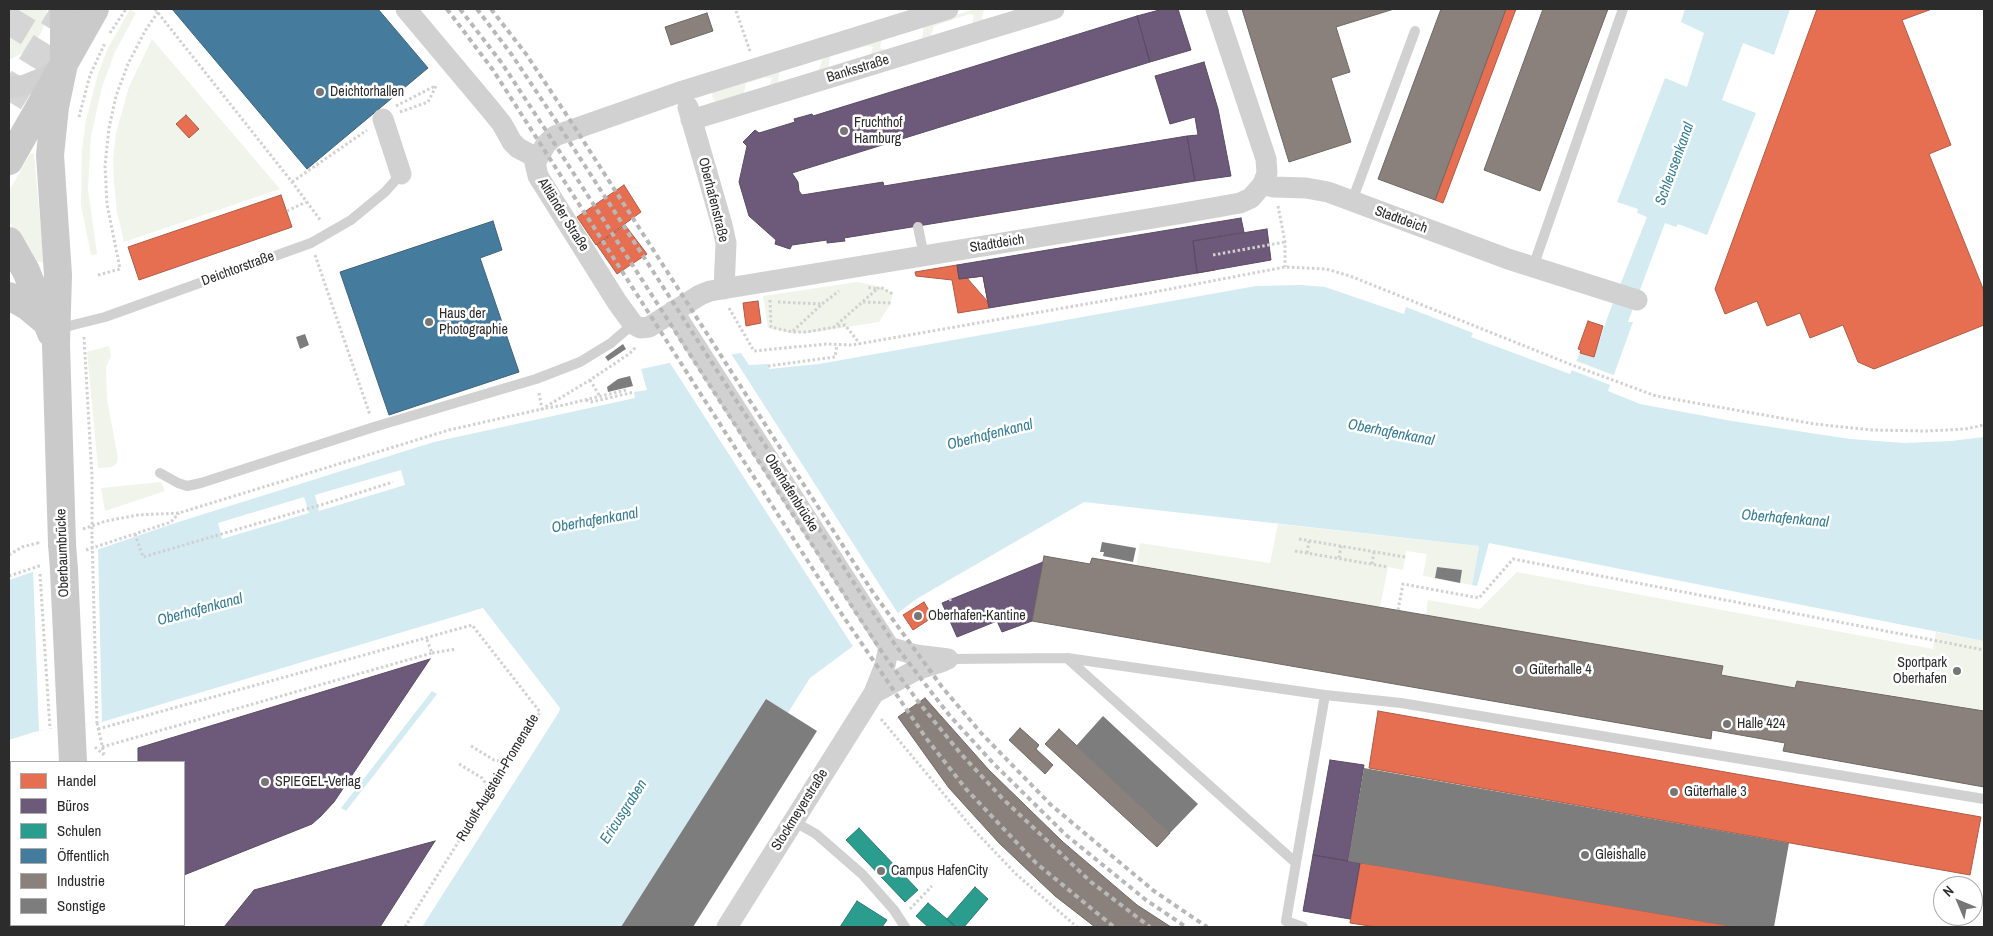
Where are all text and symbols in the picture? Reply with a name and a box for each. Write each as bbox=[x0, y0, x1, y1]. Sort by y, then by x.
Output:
street label: Banksstraße bbox=[825, 52, 891, 86]
place label: Deichtorhallen bbox=[330, 84, 404, 100]
marker: Deichtorhallen bbox=[314, 86, 326, 98]
place label: Fruchthof Hamburg bbox=[854, 115, 902, 148]
water label: Schleusenkanal bbox=[1652, 120, 1698, 208]
marker: Fruchthof Hamburg bbox=[838, 125, 850, 137]
street label: Oberhafenstraße bbox=[694, 156, 732, 244]
street label: Altländer Straße bbox=[534, 175, 592, 255]
street label: Stadtdeich bbox=[1372, 203, 1430, 237]
street label: Stadtdeich bbox=[969, 231, 1025, 257]
street label: Deichtorstraße bbox=[199, 248, 277, 290]
place label: Haus der Photographie bbox=[439, 306, 508, 338]
marker: Haus der Photographie bbox=[423, 316, 435, 328]
water label: Oberhafenkanal bbox=[945, 416, 1035, 454]
water label: Oberhafenkanal bbox=[1346, 416, 1436, 450]
street label: Oberhafenbrücke bbox=[760, 451, 822, 535]
water label: Oberhafenkanal bbox=[550, 505, 640, 537]
water label: Oberhafenkanal bbox=[1741, 506, 1829, 532]
street label: Oberbaumbrücke bbox=[53, 508, 73, 598]
water label: Oberhafenkanal bbox=[155, 590, 245, 630]
place label: Oberhafen-Kantine bbox=[928, 608, 1026, 624]
marker: Oberhafen-Kantine bbox=[912, 610, 924, 622]
place label: Sportpark Oberhafen bbox=[1893, 655, 1947, 688]
place label: Güterhalle 4 bbox=[1529, 662, 1592, 678]
marker: Güterhalle 4 bbox=[1513, 664, 1525, 676]
marker: Sportpark Oberhafen bbox=[1951, 665, 1963, 677]
street label: Rudolf-Augstein-Promenade bbox=[453, 711, 543, 845]
place label: Halle 424 bbox=[1737, 716, 1785, 732]
marker: Halle 424 bbox=[1721, 718, 1733, 730]
legend bbox=[10, 761, 185, 926]
street label: Stockmeyerstraße bbox=[768, 766, 832, 854]
text: Handel bbox=[57, 770, 96, 791]
place label: SPIEGEL-Verlag bbox=[275, 774, 361, 790]
marker: SPIEGEL-Verlag bbox=[259, 776, 271, 788]
water label: Ericusgraben bbox=[597, 776, 651, 848]
place label: Güterhalle 3 bbox=[1684, 784, 1747, 800]
marker: Güterhalle 3 bbox=[1668, 786, 1680, 798]
text: Büros bbox=[57, 795, 89, 816]
text: Schulen bbox=[57, 820, 101, 841]
text: Öffentlich bbox=[57, 845, 109, 866]
place label: Gleishalle bbox=[1595, 847, 1646, 863]
marker: Gleishalle bbox=[1579, 849, 1591, 861]
place label: Campus HafenCity bbox=[891, 863, 988, 879]
marker: Campus HafenCity bbox=[875, 865, 887, 877]
text: Industrie bbox=[57, 870, 105, 891]
north arrow bbox=[1933, 876, 1983, 926]
text: N bbox=[1939, 882, 1957, 900]
text: Sonstige bbox=[57, 895, 106, 916]

